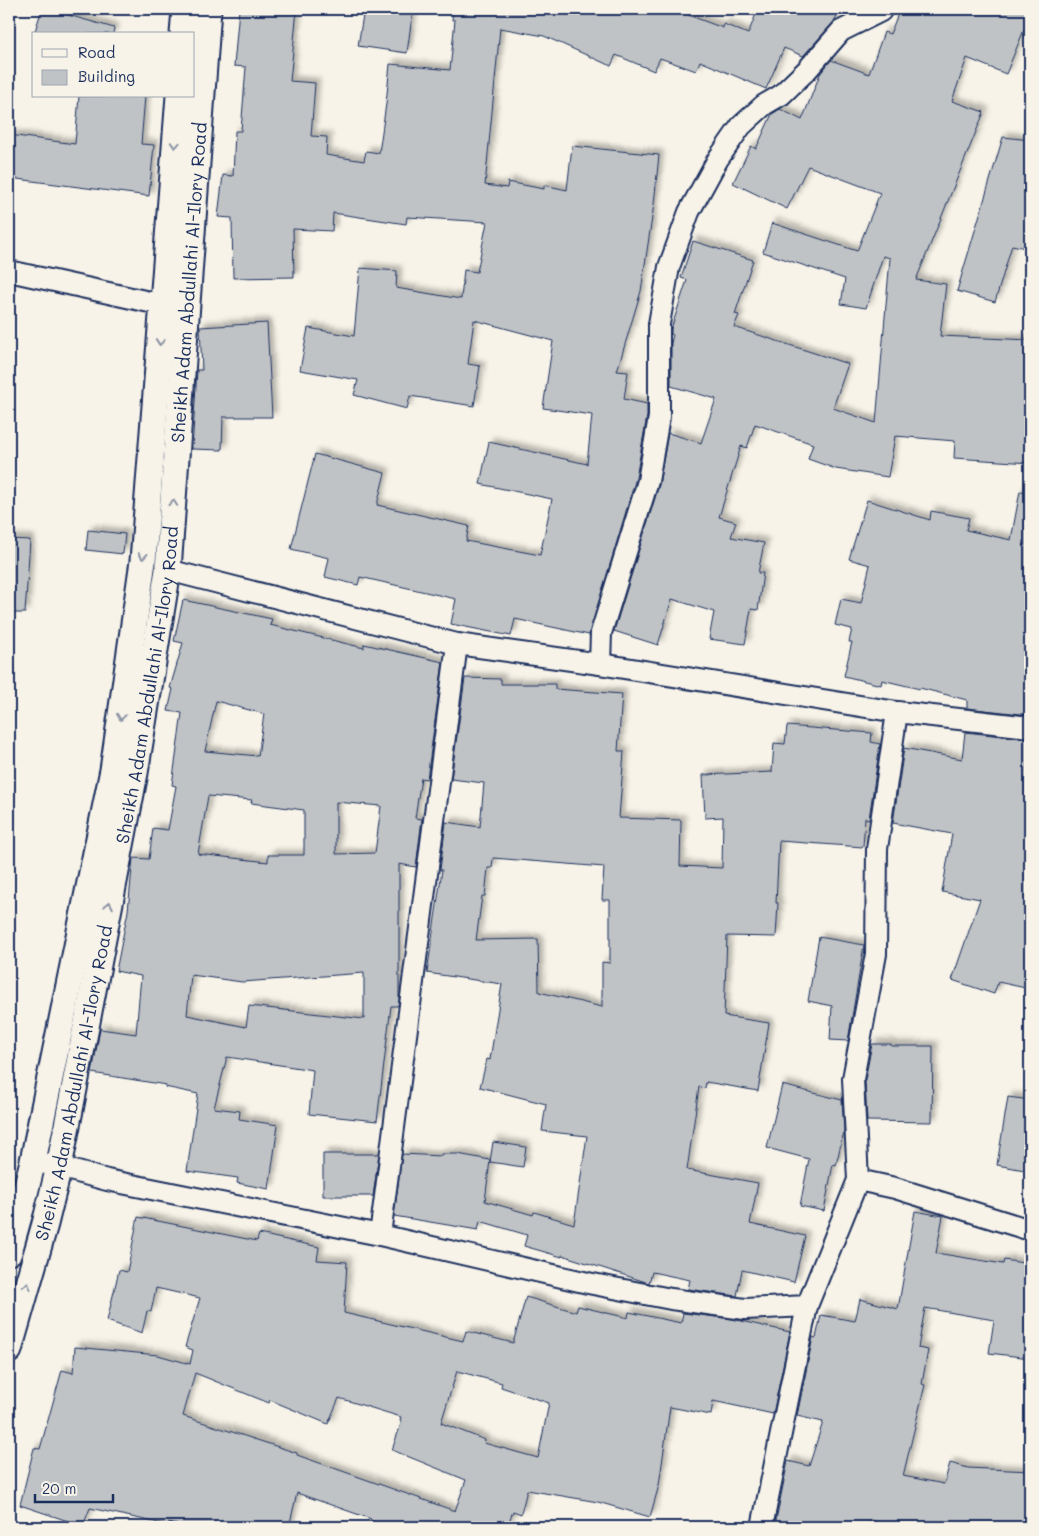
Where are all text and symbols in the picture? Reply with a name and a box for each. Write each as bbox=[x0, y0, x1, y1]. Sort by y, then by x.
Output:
legend bbox=[32, 32, 195, 98]
text: Road bbox=[78, 42, 115, 62]
text: Building bbox=[78, 66, 135, 86]
street label: Sheikh Adam Abdullahi Al-Ilory Road bbox=[165, 121, 212, 444]
one-way arrow bbox=[170, 141, 181, 149]
one-way arrow bbox=[155, 338, 166, 346]
one-way arrow bbox=[167, 499, 178, 507]
street label: Sheikh Adam Abdullahi Al-Ilory Road bbox=[110, 525, 183, 846]
one-way arrow bbox=[138, 552, 149, 560]
one-way arrow bbox=[116, 713, 127, 721]
one-way arrow bbox=[104, 901, 114, 909]
street label: Sheikh Adam Abdullahi Al-Ilory Road bbox=[29, 923, 117, 1243]
one-way arrow bbox=[21, 1282, 32, 1290]
scale bar bbox=[35, 1471, 112, 1503]
text: 20 m bbox=[42, 1478, 76, 1498]

